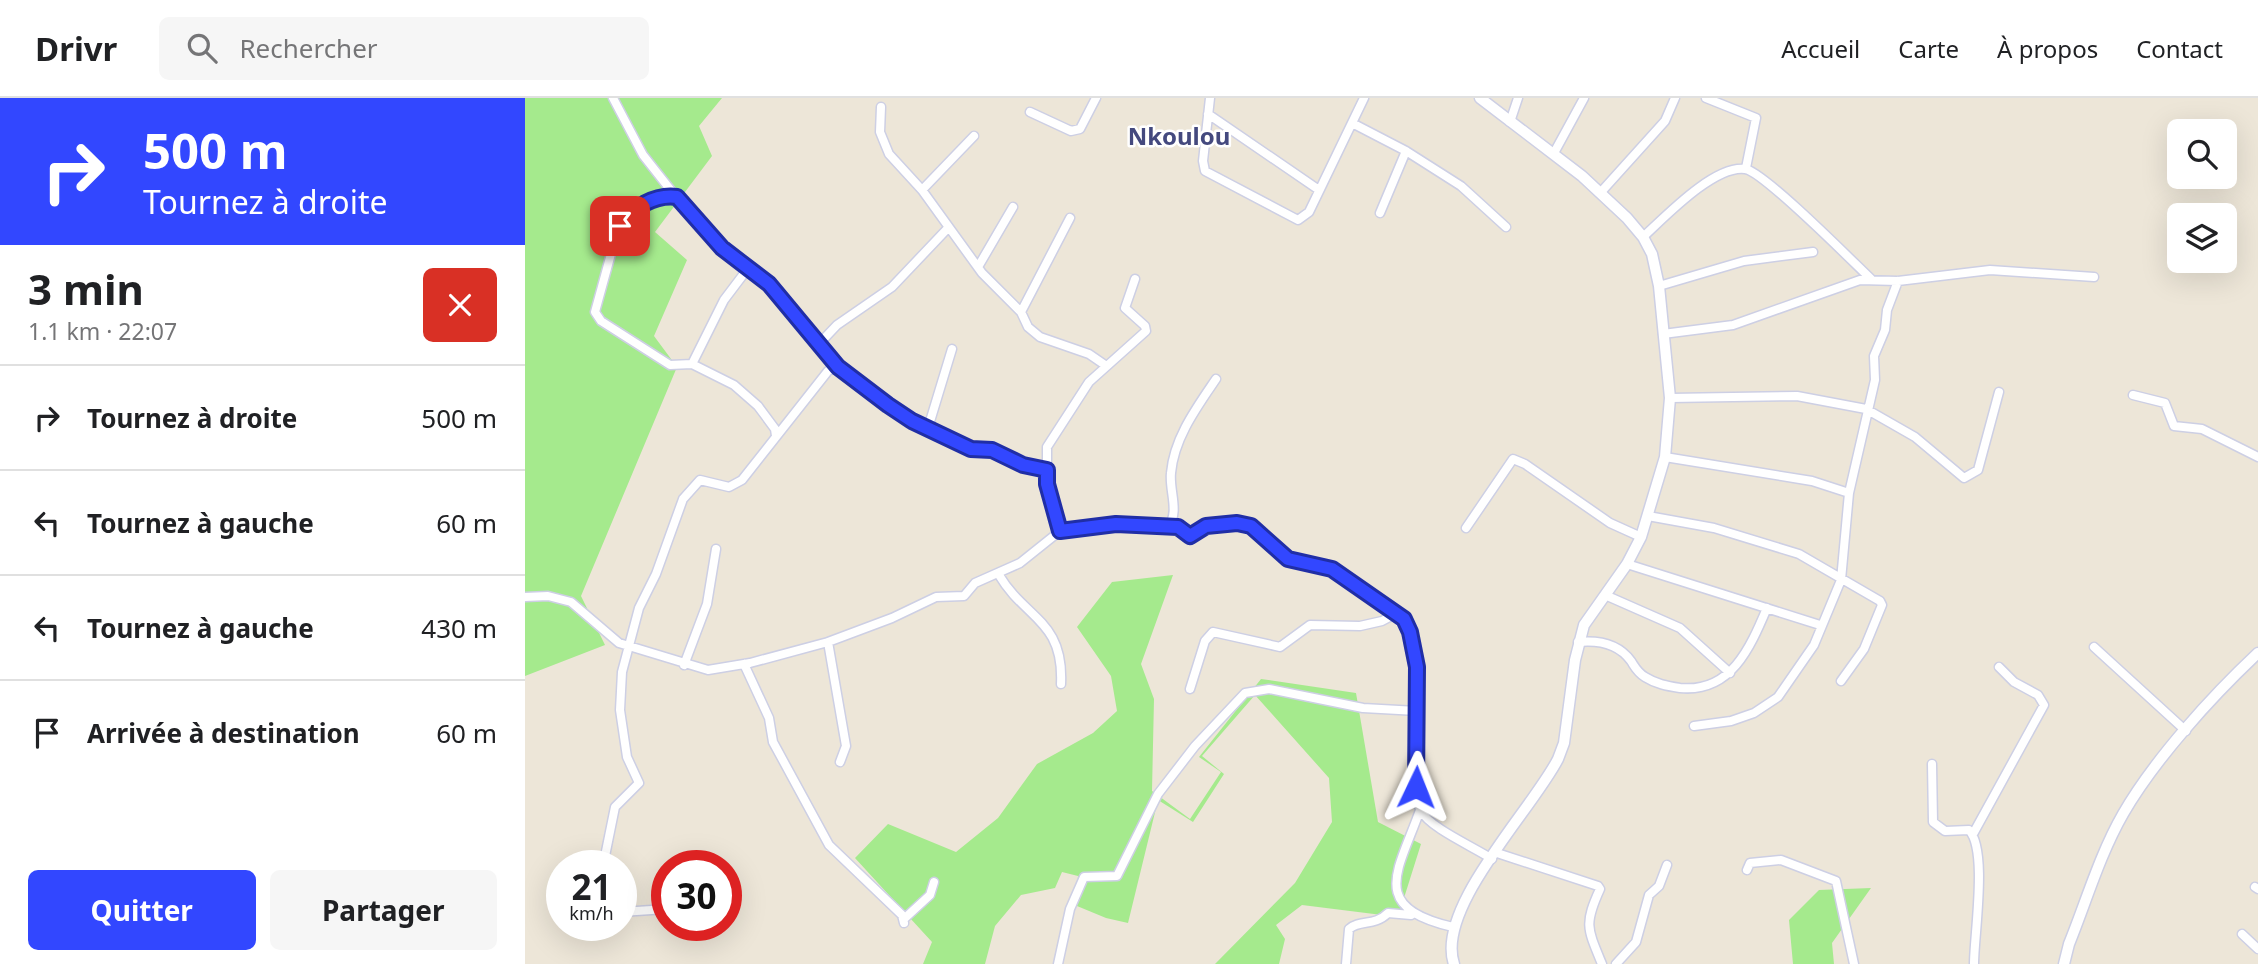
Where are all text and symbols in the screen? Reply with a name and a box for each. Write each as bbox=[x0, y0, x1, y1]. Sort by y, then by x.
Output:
search box bbox=[159, 17, 649, 80]
text: Drivr bbox=[35, 26, 117, 71]
icon: search bbox=[183, 29, 221, 67]
text: Rechercher bbox=[239, 30, 378, 66]
text: Accueil bbox=[1781, 32, 1860, 65]
text: Carte bbox=[1898, 32, 1959, 65]
text: À propos bbox=[1997, 32, 2098, 65]
text: Contact bbox=[2136, 32, 2223, 65]
text: 500 m bbox=[143, 117, 288, 183]
district label: Nkoulou bbox=[1128, 119, 1230, 152]
map controls bbox=[2167, 119, 2237, 273]
button: search bbox=[2167, 119, 2237, 189]
icon: right bbox=[28, 126, 119, 217]
text: Tournez à droite bbox=[143, 180, 388, 223]
pin bbox=[590, 196, 650, 256]
button: layers bbox=[2167, 203, 2237, 273]
icon: arrive bbox=[601, 207, 639, 245]
text: 3 min bbox=[28, 260, 144, 317]
button: close bbox=[423, 268, 497, 342]
text: 1.1 km · 22:07 bbox=[28, 315, 177, 347]
icon: right bbox=[28, 399, 66, 437]
text: Tournez à droite bbox=[87, 400, 297, 436]
text: 500 m bbox=[421, 400, 497, 436]
icon: left bbox=[28, 504, 66, 542]
text: Tournez à gauche bbox=[87, 505, 314, 541]
text: 60 m bbox=[436, 505, 497, 541]
icon: left bbox=[28, 609, 66, 647]
text: Tournez à gauche bbox=[87, 610, 314, 646]
text: 430 m bbox=[421, 610, 497, 646]
icon: arrive bbox=[28, 714, 66, 752]
text: Arrivée à destination bbox=[87, 715, 360, 751]
text: 60 m bbox=[436, 715, 497, 751]
position arrow bbox=[1379, 750, 1453, 824]
speed limit sign: 30 bbox=[651, 850, 742, 941]
text: 21 bbox=[571, 863, 612, 910]
button: Quitter bbox=[28, 870, 256, 950]
button: Partager bbox=[270, 870, 497, 950]
text: km/h bbox=[569, 901, 614, 925]

